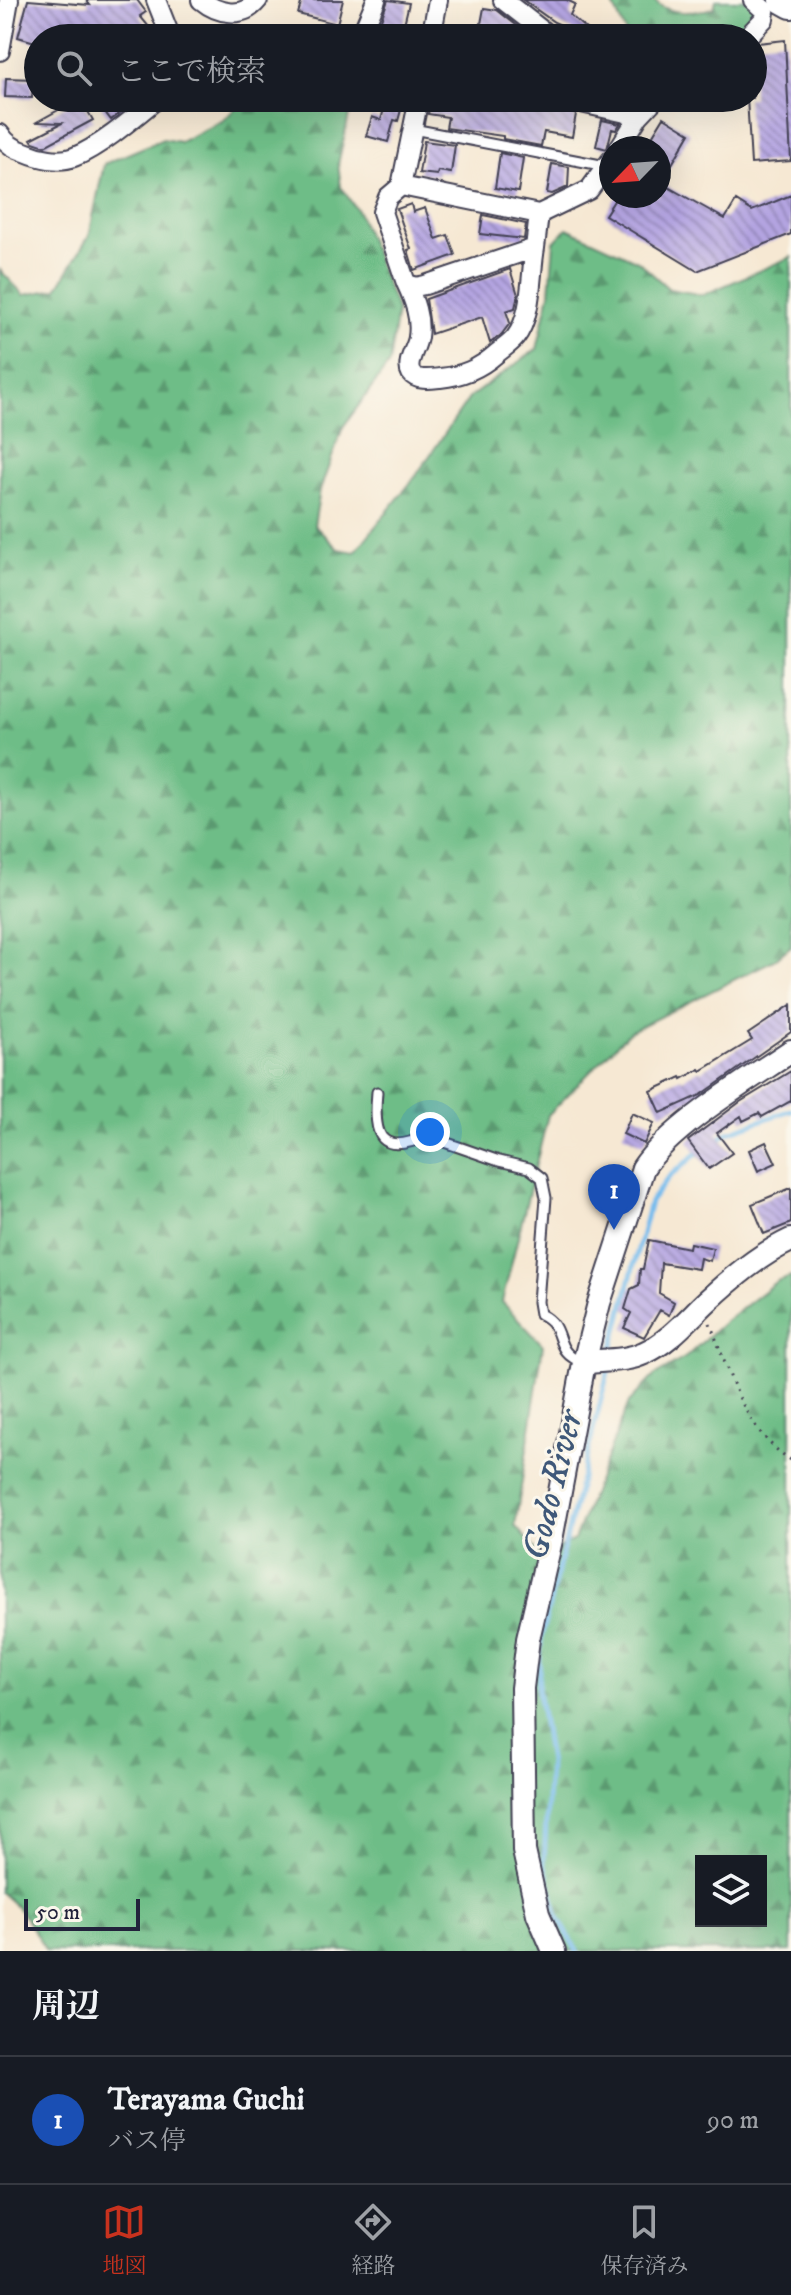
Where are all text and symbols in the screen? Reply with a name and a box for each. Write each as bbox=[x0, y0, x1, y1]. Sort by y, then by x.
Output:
search box bbox=[24, 24, 767, 112]
icon: search bbox=[52, 46, 96, 90]
text: ここで検索 bbox=[116, 54, 266, 91]
north arrow bbox=[599, 136, 671, 208]
your location bbox=[410, 1112, 450, 1152]
pin: 1 bbox=[588, 1164, 640, 1230]
water label: Godo River bbox=[513, 1403, 594, 1565]
map controls bbox=[695, 1855, 767, 1927]
button: layers bbox=[695, 1855, 767, 1927]
scale bar bbox=[24, 1895, 140, 1931]
text: 50 m bbox=[36, 1899, 80, 1926]
text: 周辺 bbox=[32, 1986, 100, 2028]
text: Terayama Guchi bbox=[108, 2082, 304, 2119]
text: 1 bbox=[53, 2104, 63, 2137]
text: 90 m bbox=[707, 2104, 759, 2137]
text: バス停 bbox=[108, 2125, 186, 2158]
tab: 地図 bbox=[102, 2200, 147, 2280]
tab: 経路 bbox=[351, 2200, 396, 2280]
tab: 保存済み bbox=[600, 2200, 689, 2280]

